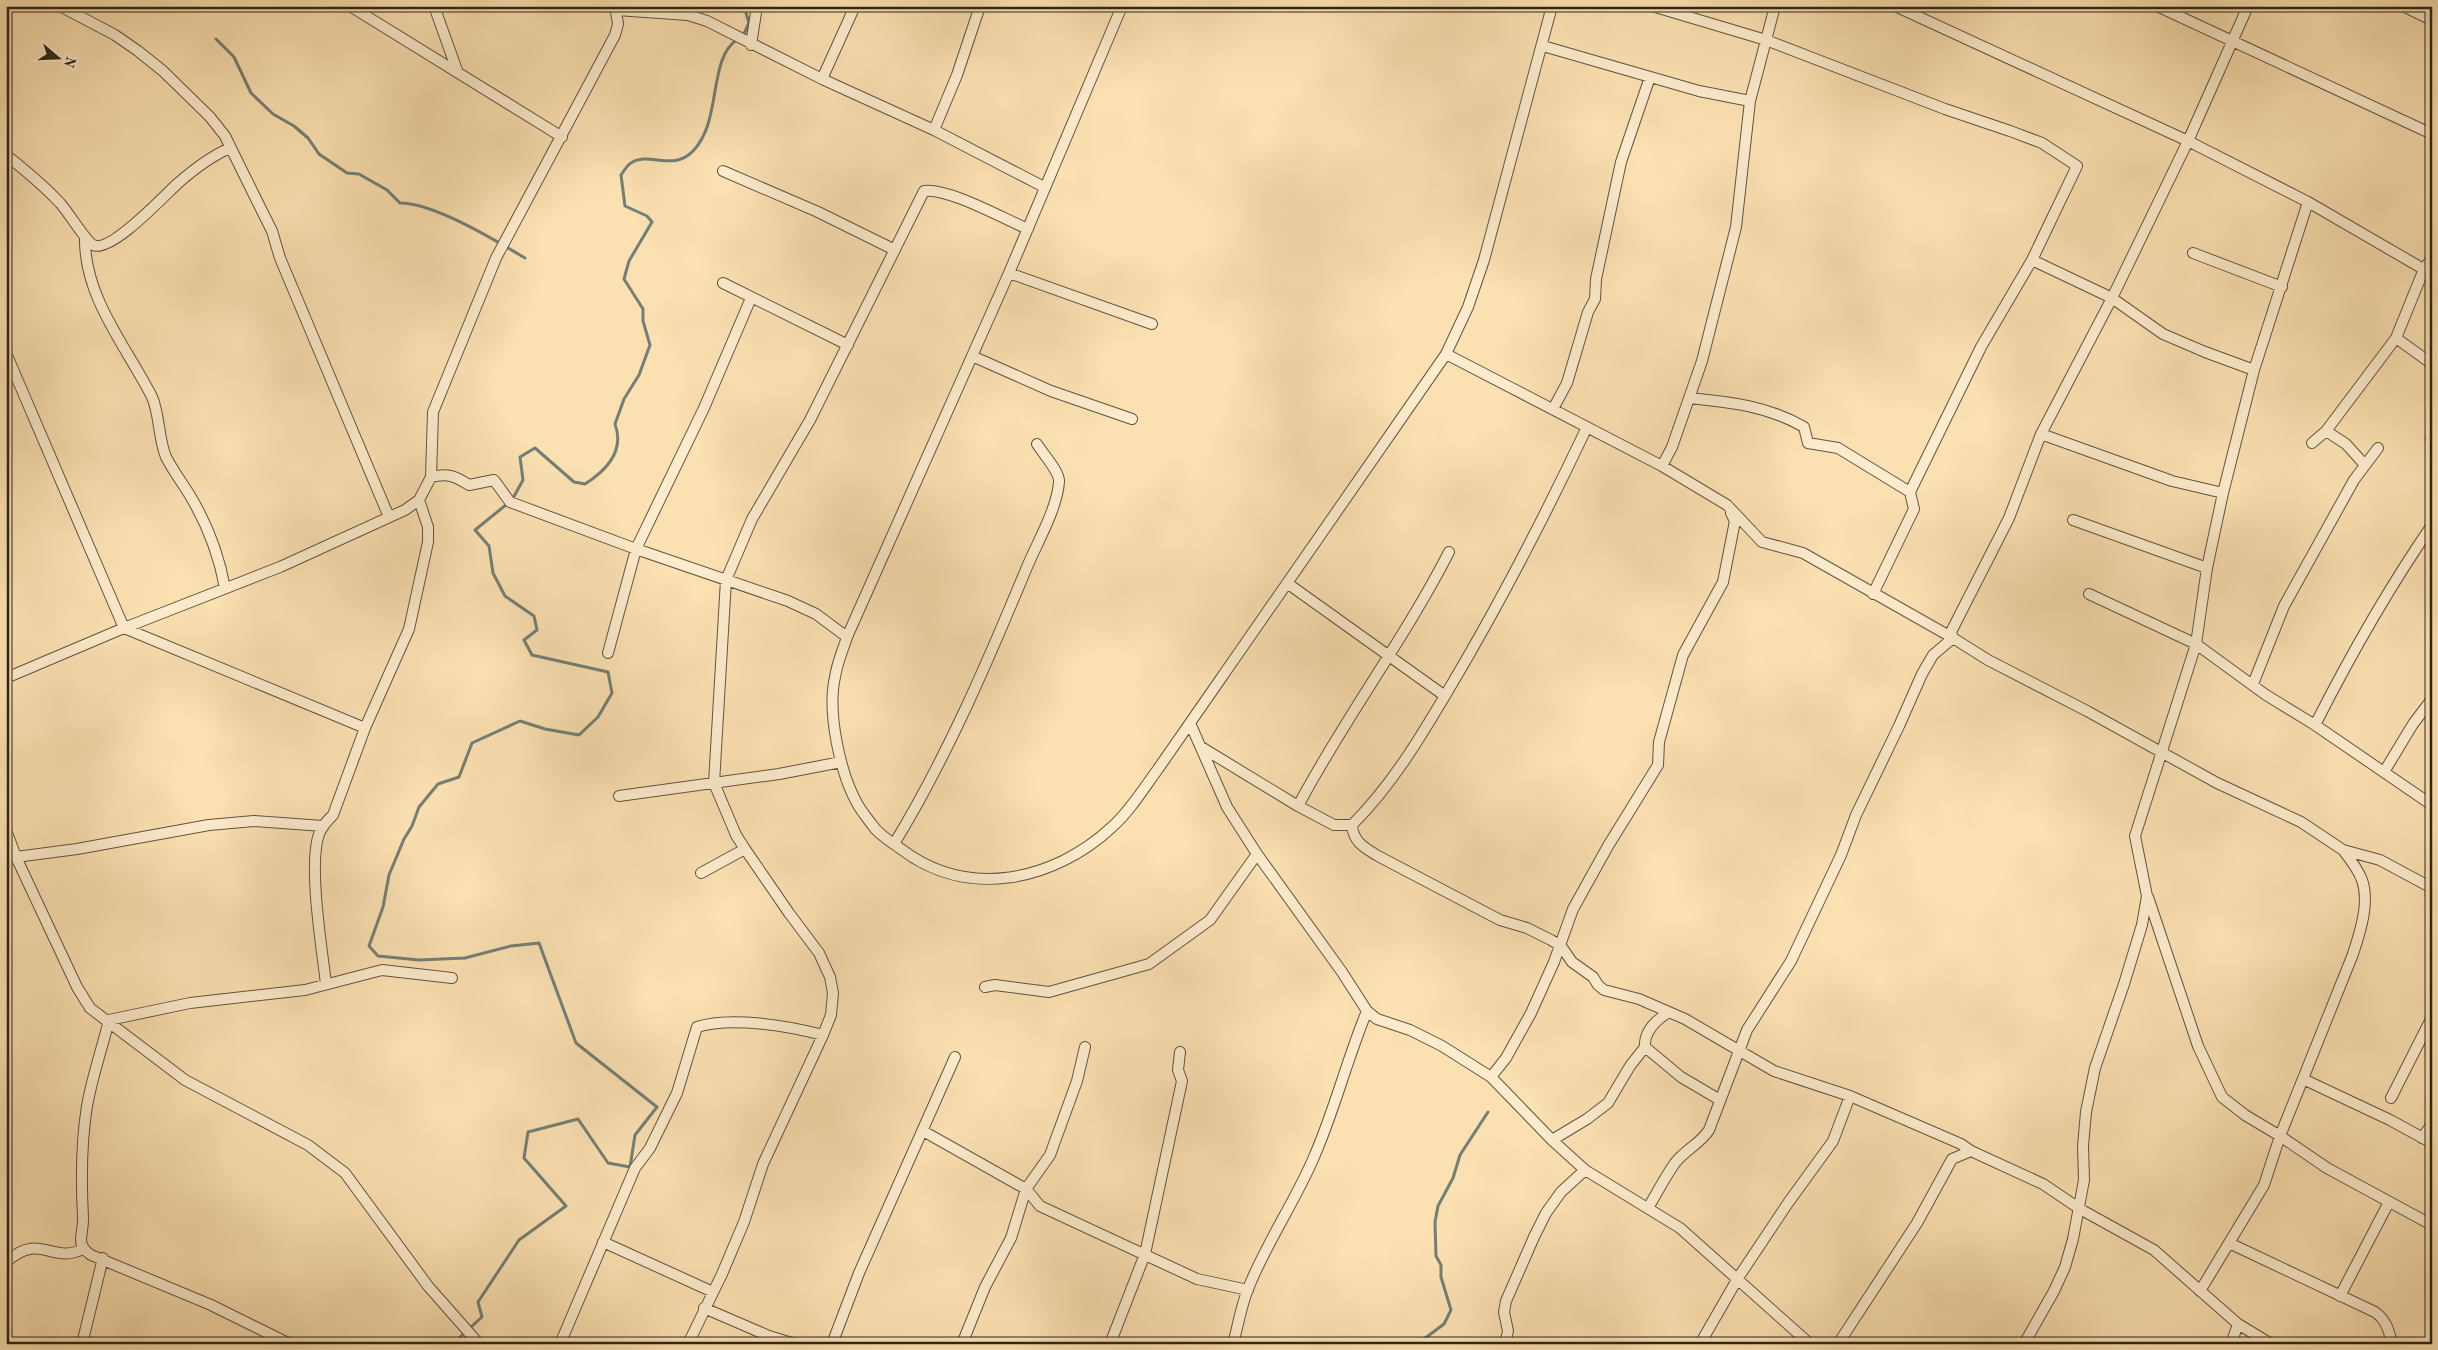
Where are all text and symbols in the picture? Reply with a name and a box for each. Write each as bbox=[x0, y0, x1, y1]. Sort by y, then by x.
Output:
north arrow bbox=[32, 32, 82, 82]
text: N bbox=[61, 55, 78, 70]

